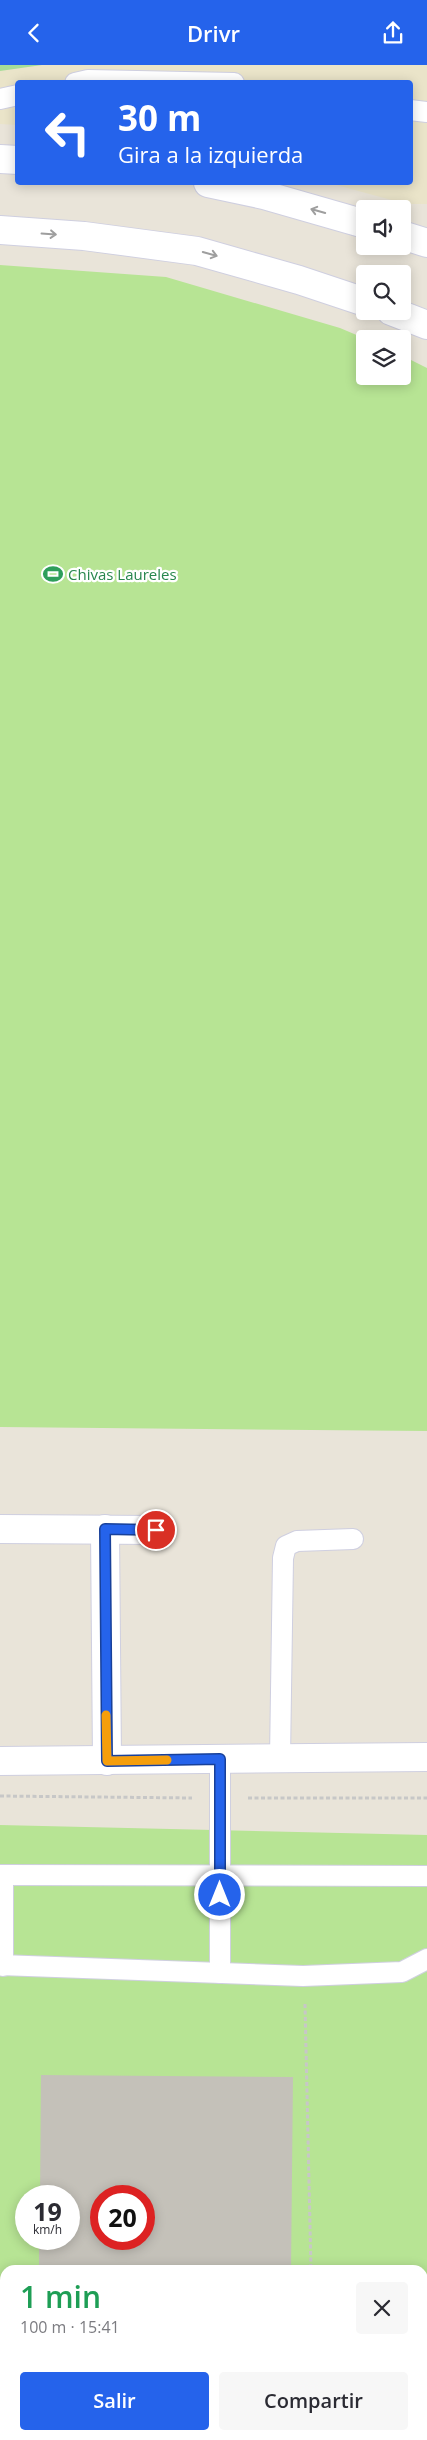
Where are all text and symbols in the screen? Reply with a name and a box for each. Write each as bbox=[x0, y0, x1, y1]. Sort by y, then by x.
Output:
text: Drivr bbox=[187, 18, 240, 48]
icon: back bbox=[20, 19, 48, 47]
icon: share bbox=[379, 19, 407, 47]
text: 30 m bbox=[118, 94, 201, 141]
icon: left bbox=[35, 100, 100, 165]
text: Gira a la izquierda bbox=[118, 139, 303, 169]
map controls bbox=[356, 200, 411, 385]
button: sound bbox=[356, 200, 411, 255]
one-way arrow bbox=[310, 205, 326, 215]
one-way arrow bbox=[40, 229, 56, 238]
one-way arrow bbox=[201, 250, 217, 260]
button: search bbox=[356, 265, 411, 320]
button: layers bbox=[356, 330, 411, 385]
sports icon: Chivas Laureles bbox=[42, 563, 64, 585]
place label: Chivas Laureles bbox=[68, 564, 177, 584]
pin bbox=[135, 1509, 177, 1551]
icon: arrive bbox=[142, 1516, 170, 1544]
position arrow bbox=[193, 1868, 245, 1920]
speed limit sign: 20 bbox=[90, 2185, 155, 2250]
text: 19 bbox=[33, 2194, 62, 2228]
text: km/h bbox=[33, 2221, 62, 2238]
text: 1 min bbox=[20, 2276, 101, 2317]
button: close bbox=[356, 2282, 408, 2334]
text: 100 m · 15:41 bbox=[20, 2316, 120, 2338]
button: Salir bbox=[20, 2372, 209, 2430]
button: Compartir bbox=[219, 2372, 408, 2430]

